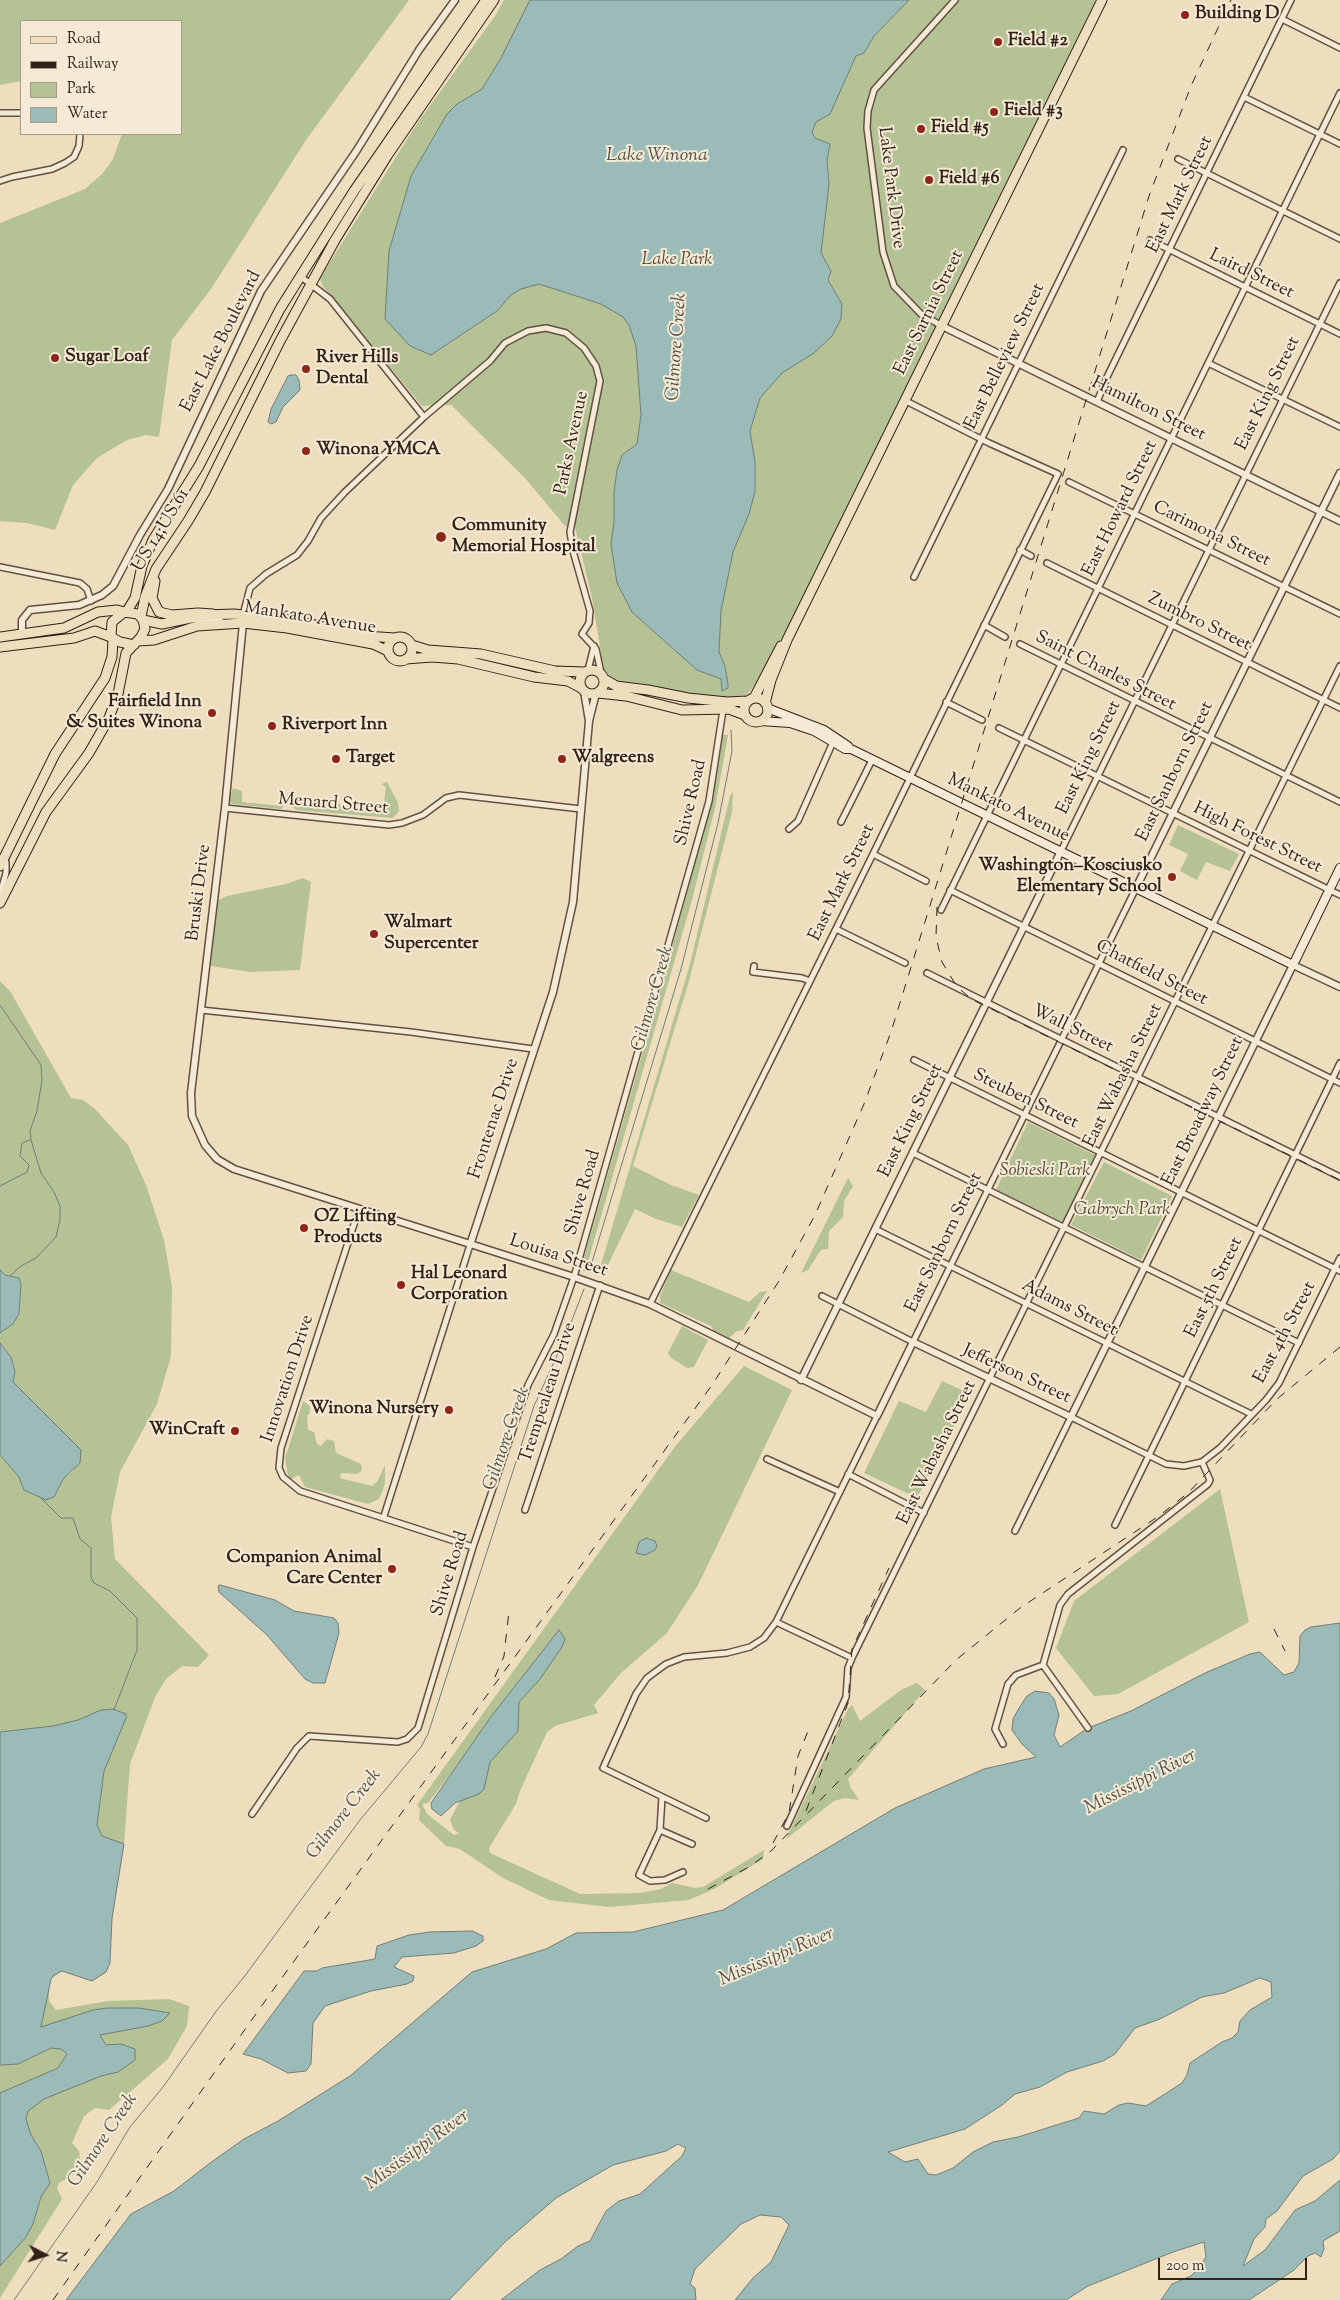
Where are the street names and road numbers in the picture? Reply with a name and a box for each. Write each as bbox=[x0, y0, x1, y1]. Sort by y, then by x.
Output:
street label: Lake Park Drive bbox=[872, 126, 908, 250]
street label: East Mark Street bbox=[1143, 133, 1219, 257]
street label: Laird Street bbox=[1205, 245, 1297, 305]
street label: East Sarnia Street bbox=[890, 247, 970, 379]
street label: East Lake Boulevard bbox=[177, 268, 267, 416]
street label: East Belleview Street bbox=[961, 280, 1051, 434]
street label: East King Street bbox=[1232, 334, 1306, 454]
street label: Hamilton Street bbox=[1087, 373, 1209, 447]
street label: Parks Avenue bbox=[551, 389, 595, 497]
street label: East Howard Street bbox=[1079, 438, 1163, 580]
street label: US 14;US 61 bbox=[129, 485, 195, 577]
street label: Carimona Street bbox=[1149, 497, 1273, 573]
street label: Zumbro Street bbox=[1144, 589, 1254, 657]
street label: Mankato Avenue bbox=[242, 598, 378, 640]
street label: Saint Charles Street bbox=[1031, 627, 1179, 717]
street label: East King Street bbox=[1053, 698, 1127, 818]
street label: East Sanborn Street bbox=[1133, 698, 1219, 846]
street label: Shive Road bbox=[672, 758, 712, 848]
street label: Mankato Avenue bbox=[943, 770, 1073, 848]
street label: Menard Street bbox=[277, 789, 389, 821]
street label: High Forest Street bbox=[1189, 798, 1325, 880]
street label: East Mark Street bbox=[805, 821, 881, 945]
street label: Bruski Drive bbox=[183, 843, 217, 943]
street label: Chatfield Street bbox=[1091, 937, 1211, 1011]
street label: East Wabasha Street bbox=[1080, 1000, 1168, 1152]
street label: Wall Street bbox=[1028, 1001, 1116, 1059]
street label: East Broadway Street bbox=[1159, 1034, 1249, 1190]
street label: Frontenac Drive bbox=[465, 1056, 525, 1182]
street label: East King Street bbox=[875, 1061, 949, 1181]
street label: Steuben Street bbox=[969, 1065, 1081, 1135]
street label: Shive Road bbox=[562, 1148, 606, 1238]
street label: East Sanborn Street bbox=[902, 1169, 988, 1317]
street label: Louisa Street bbox=[506, 1231, 610, 1283]
street label: East 5th Street bbox=[1181, 1234, 1249, 1342]
street label: Adams Street bbox=[1018, 1276, 1120, 1342]
street label: East 4th Street bbox=[1250, 1278, 1322, 1388]
street label: Innovation Drive bbox=[258, 1313, 320, 1445]
street label: Trempealeau Drive bbox=[516, 1320, 582, 1466]
street label: Jefferson Street bbox=[958, 1340, 1074, 1410]
street label: East Wabasha Street bbox=[894, 1377, 982, 1529]
street label: Shive Road bbox=[428, 1529, 474, 1619]

